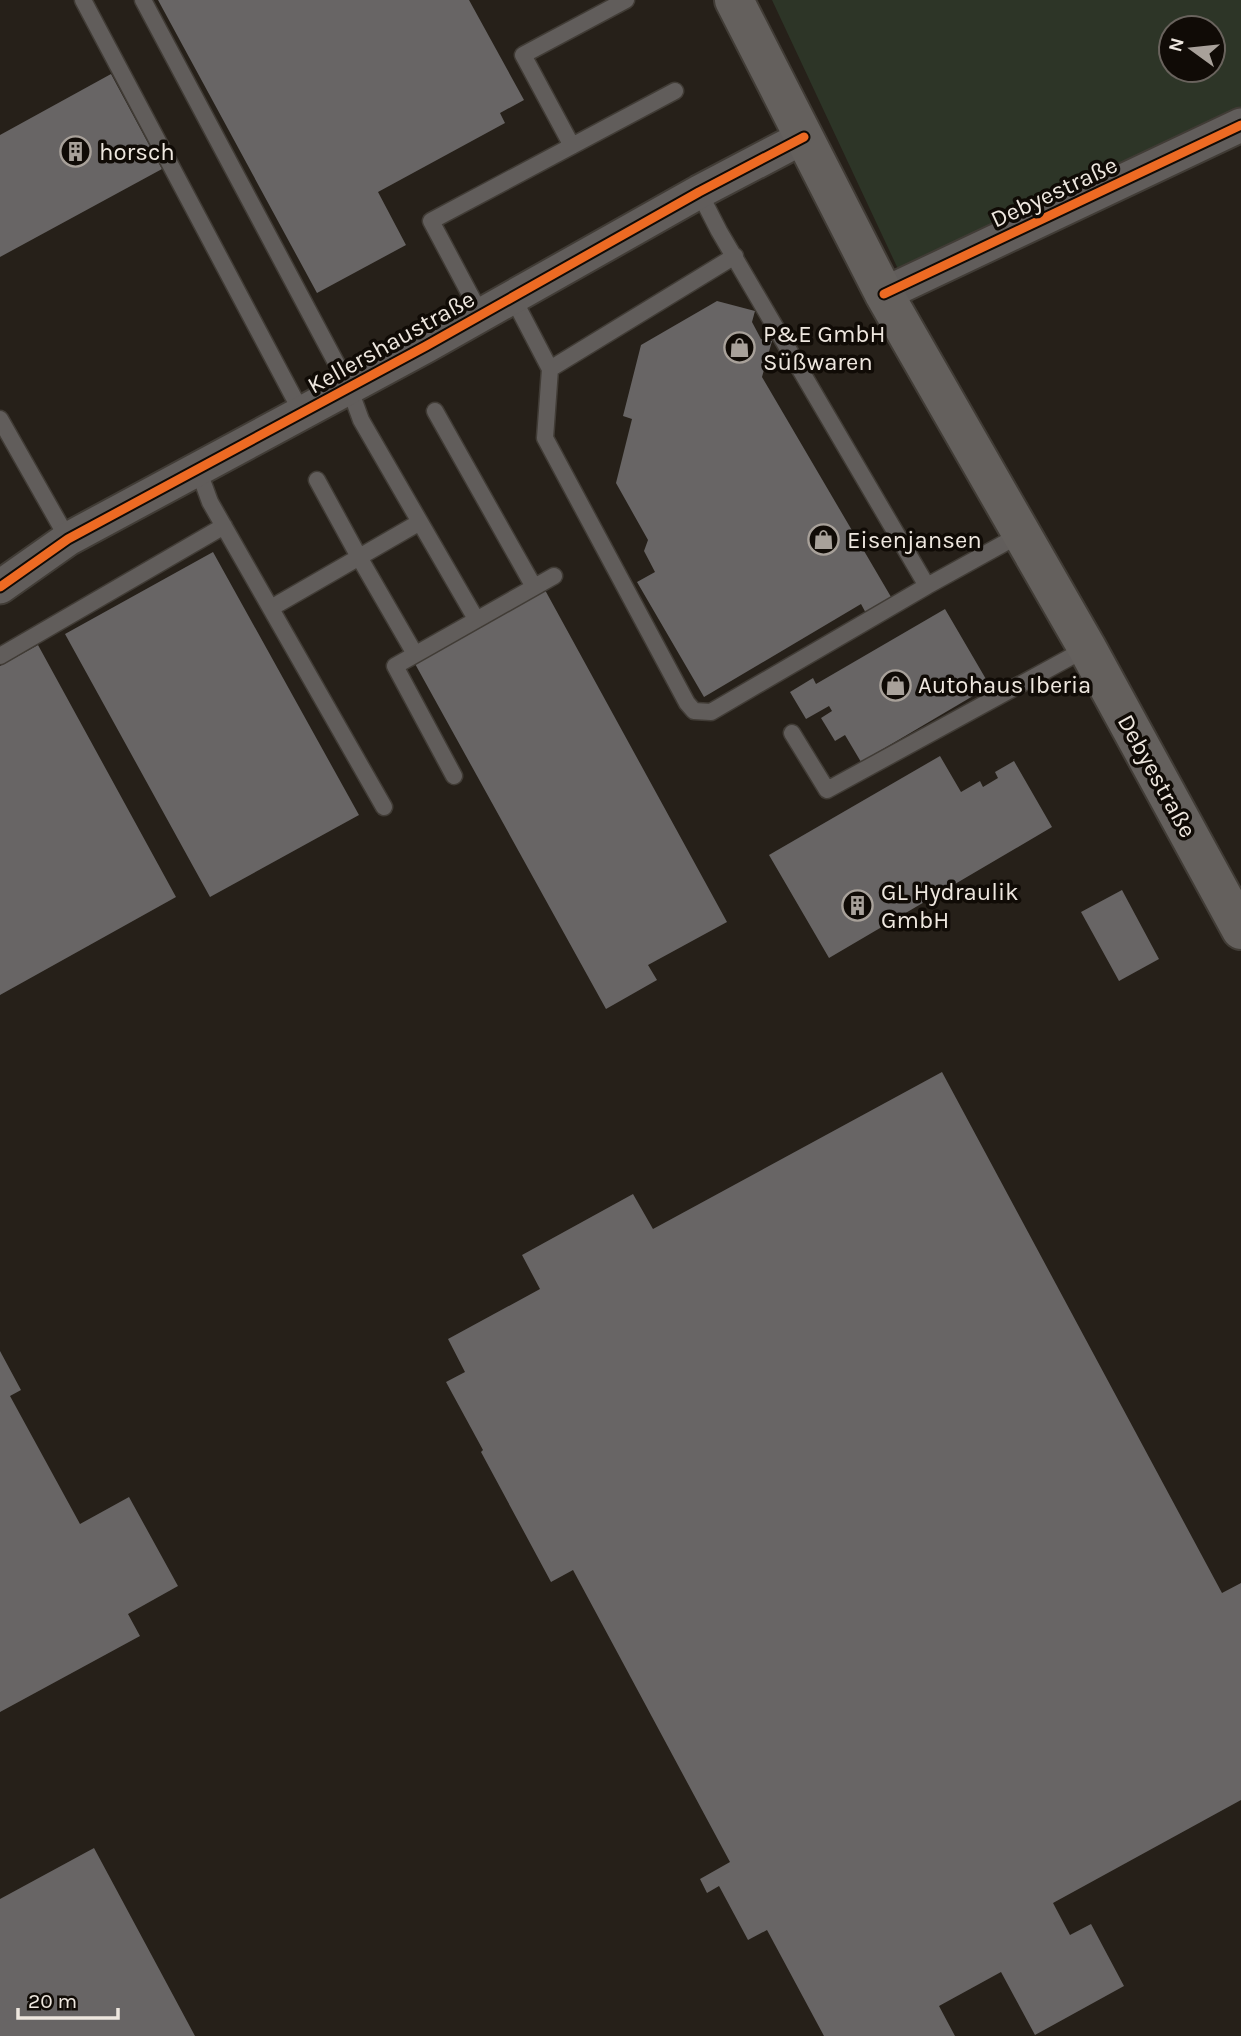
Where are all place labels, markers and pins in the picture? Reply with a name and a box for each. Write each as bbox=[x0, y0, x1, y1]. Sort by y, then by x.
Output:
building icon: horsch bbox=[59, 135, 93, 169]
place label: horsch bbox=[99, 138, 175, 166]
place label: P&E GmbH Süßwaren bbox=[763, 320, 886, 376]
shop icon: P&E GmbH Süßwaren bbox=[723, 331, 757, 365]
shop icon: Eisenjansen bbox=[807, 523, 841, 557]
place label: Eisenjansen bbox=[847, 526, 982, 554]
shop icon: Autohaus Iberia bbox=[878, 668, 912, 702]
place label: Autohaus Iberia bbox=[918, 671, 1091, 699]
place label: GL Hydraulik GmbH bbox=[881, 878, 1019, 934]
building icon: GL Hydraulik GmbH bbox=[841, 889, 875, 923]

